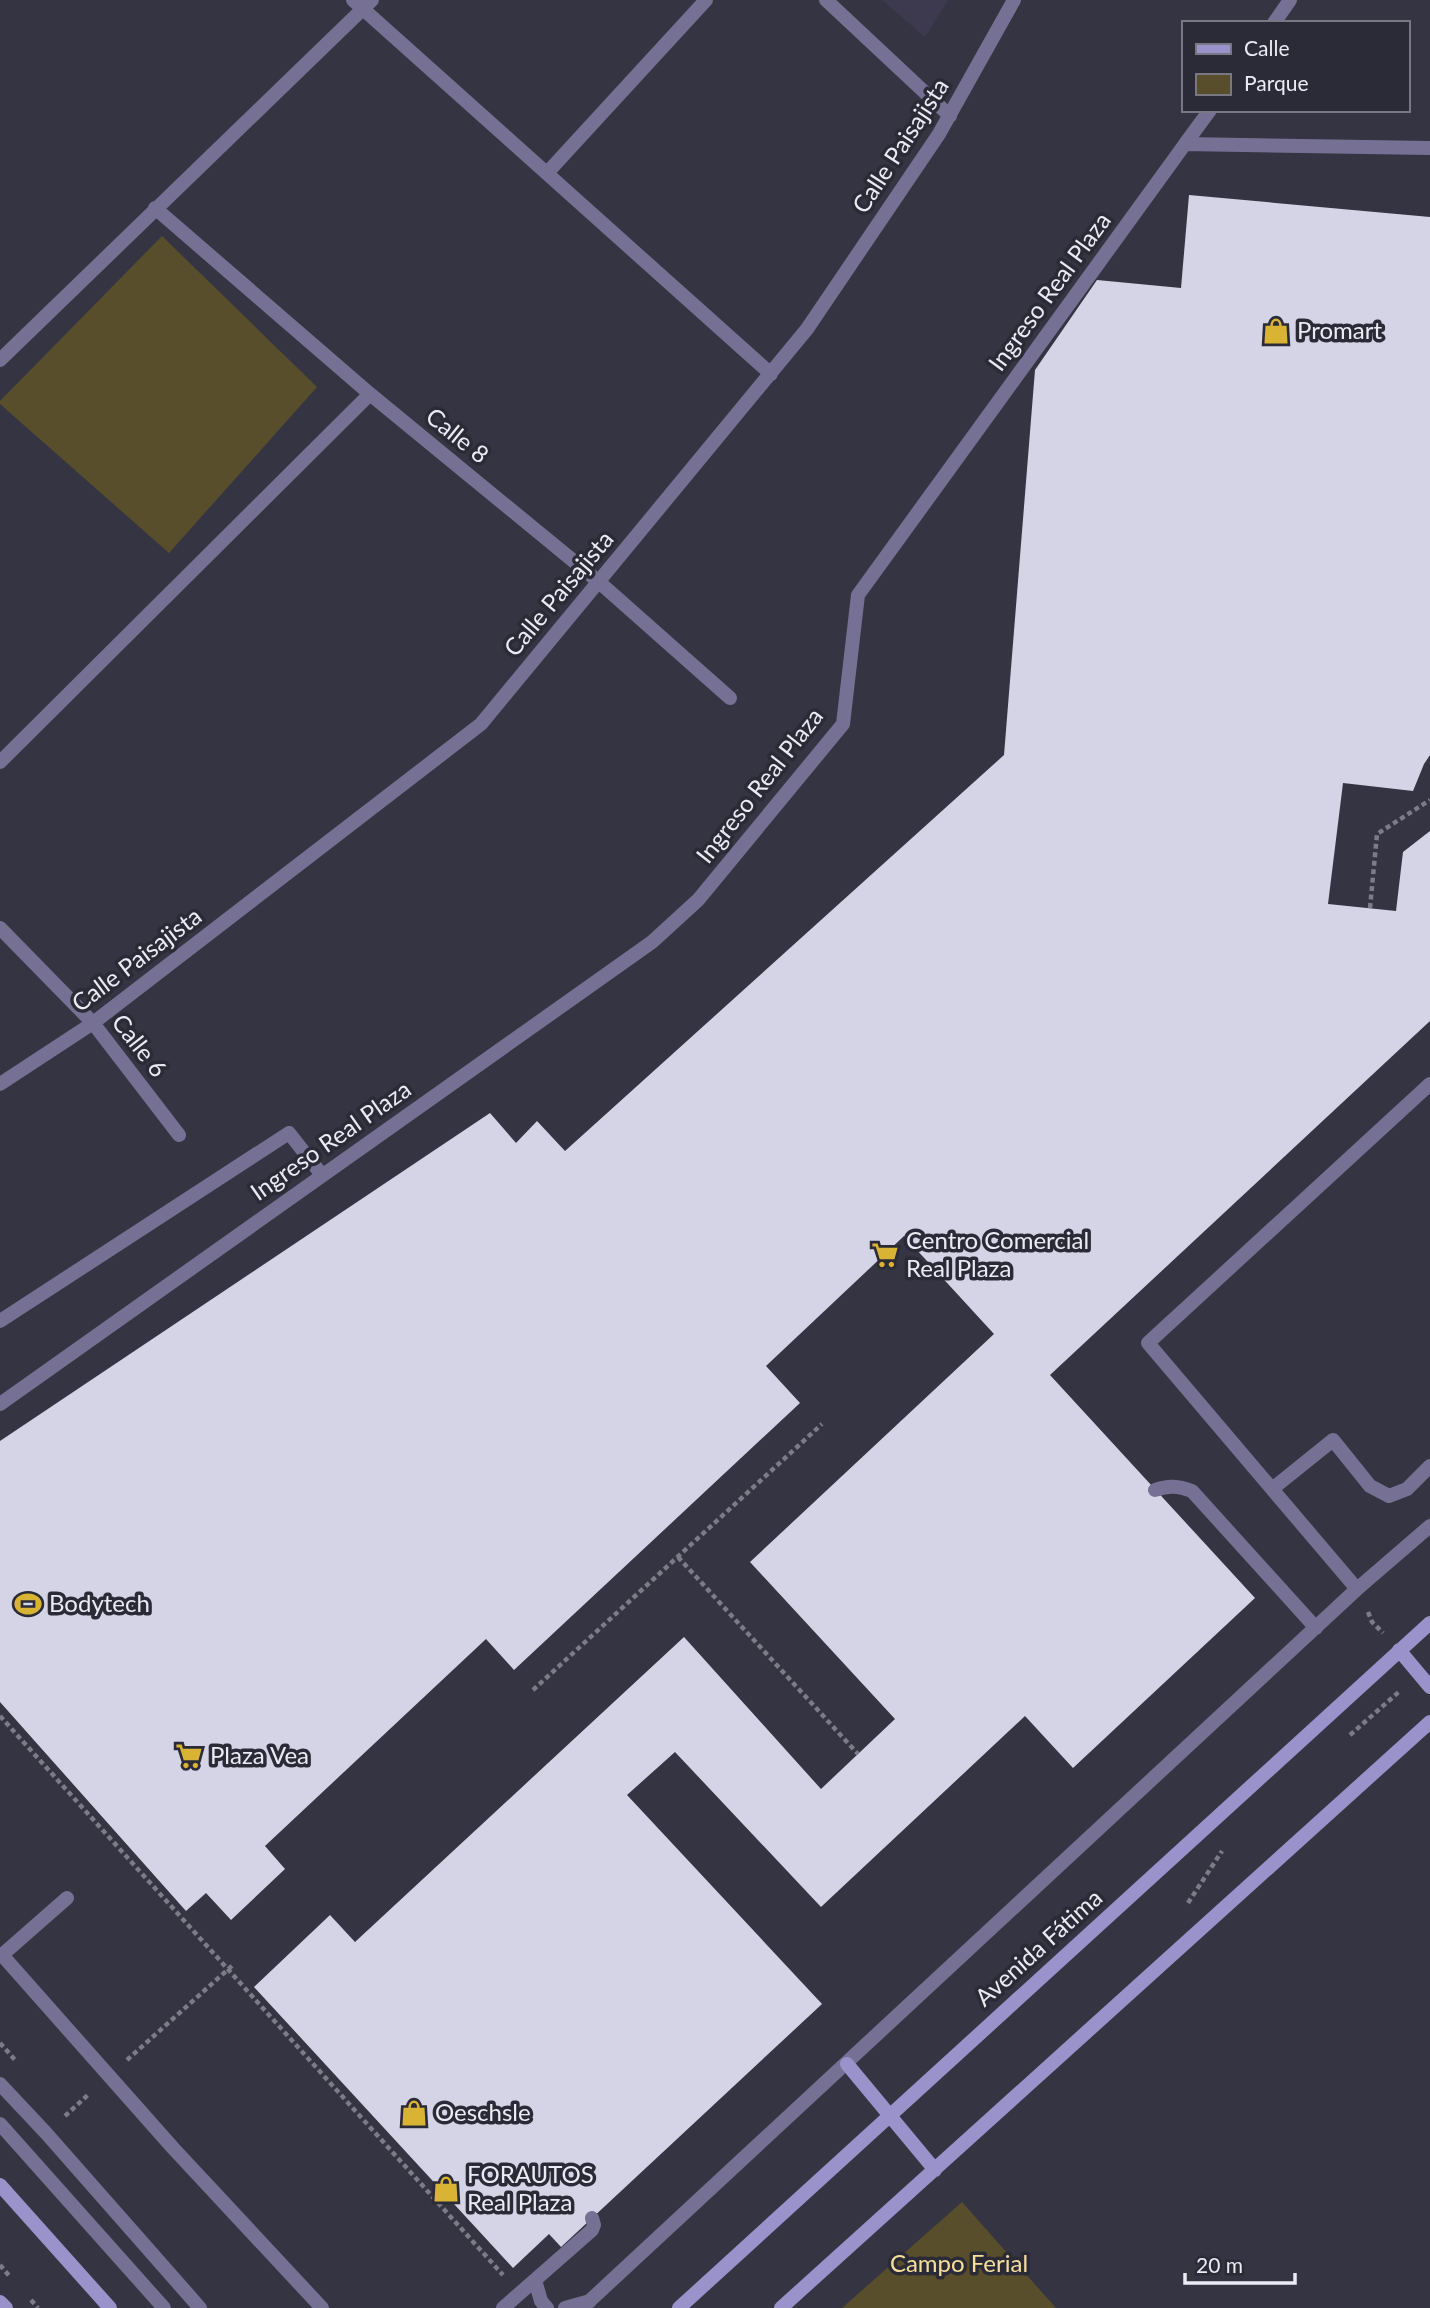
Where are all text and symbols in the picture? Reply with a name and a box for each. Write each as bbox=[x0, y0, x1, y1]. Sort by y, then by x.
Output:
legend bbox=[1182, 21, 1409, 112]
text: Calle bbox=[1244, 35, 1289, 60]
text: Parque bbox=[1244, 70, 1309, 95]
street label: Calle Paisajista bbox=[845, 72, 954, 218]
street label: Ingreso Real Plaza bbox=[982, 206, 1116, 376]
place label: Promart bbox=[1297, 315, 1382, 344]
shop icon: Promart bbox=[1261, 316, 1291, 346]
street label: Calle 8 bbox=[421, 401, 495, 469]
street label: Calle Paisajista bbox=[497, 525, 619, 662]
street label: Ingreso Real Plaza bbox=[689, 702, 828, 868]
street label: Calle Paisajista bbox=[66, 901, 207, 1017]
street label: Calle 6 bbox=[107, 1008, 174, 1082]
street label: Ingreso Real Plaza bbox=[244, 1074, 416, 1206]
place label: Centro Comercial Real Plaza bbox=[906, 1225, 1089, 1282]
supermarket icon: Centro Comercial Real Plaza bbox=[870, 1240, 900, 1270]
place label: Bodytech bbox=[49, 1588, 150, 1617]
sports icon: Bodytech bbox=[13, 1589, 43, 1619]
place label: Plaza Vea bbox=[210, 1740, 309, 1769]
supermarket icon: Plaza Vea bbox=[174, 1741, 204, 1771]
street label: Avenida Fátima bbox=[969, 1882, 1107, 2011]
place label: Oeschsle bbox=[435, 2097, 531, 2126]
shop icon: Oeschsle bbox=[399, 2098, 429, 2128]
place label: FORAUTOS Real Plaza bbox=[467, 2159, 594, 2216]
shop icon: FORAUTOS Real Plaza bbox=[431, 2174, 461, 2204]
scale bar bbox=[1185, 2242, 1295, 2286]
park label: Campo Ferial bbox=[890, 2248, 1028, 2277]
text: 20 m bbox=[1196, 2252, 1243, 2277]

